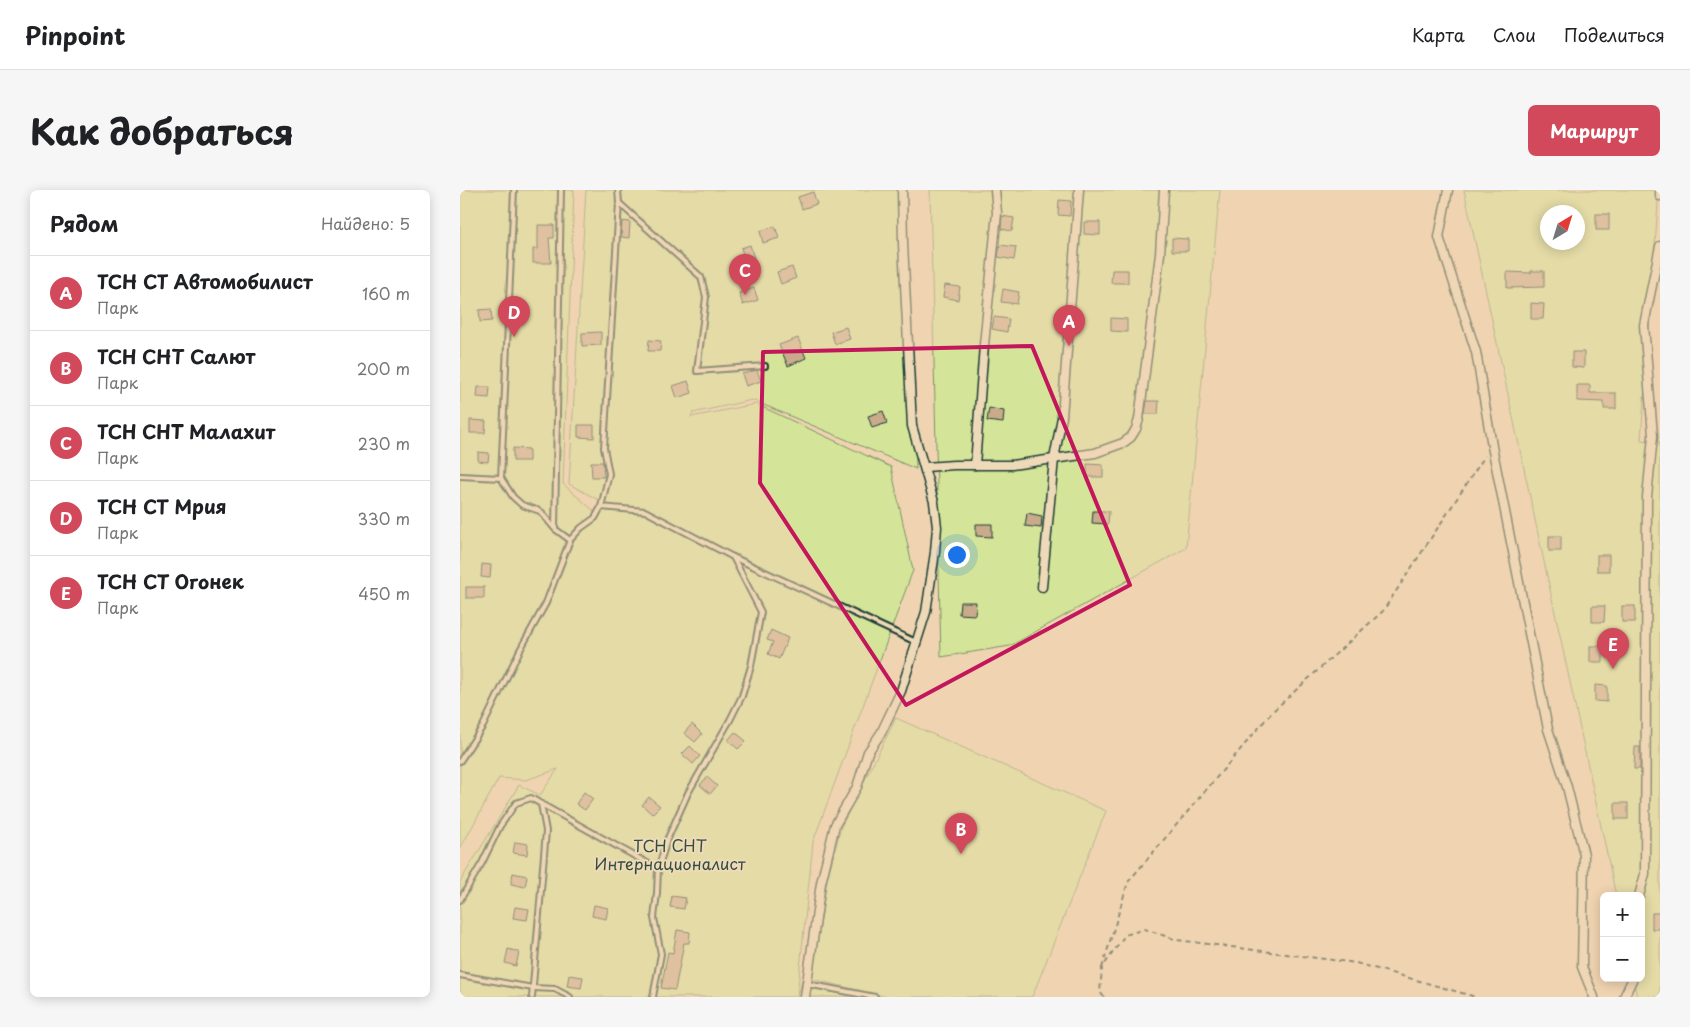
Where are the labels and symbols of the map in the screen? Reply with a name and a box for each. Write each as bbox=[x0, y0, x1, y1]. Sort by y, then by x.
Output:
north arrow bbox=[1540, 205, 1585, 250]
pin: C bbox=[729, 254, 761, 295]
pin: D bbox=[498, 296, 530, 337]
pin: A bbox=[1053, 305, 1085, 346]
your location bbox=[944, 542, 970, 568]
pin: E bbox=[1597, 628, 1629, 669]
pin: B bbox=[945, 813, 977, 854]
park label: ТСН СНТ Интернационалист bbox=[595, 833, 746, 875]

